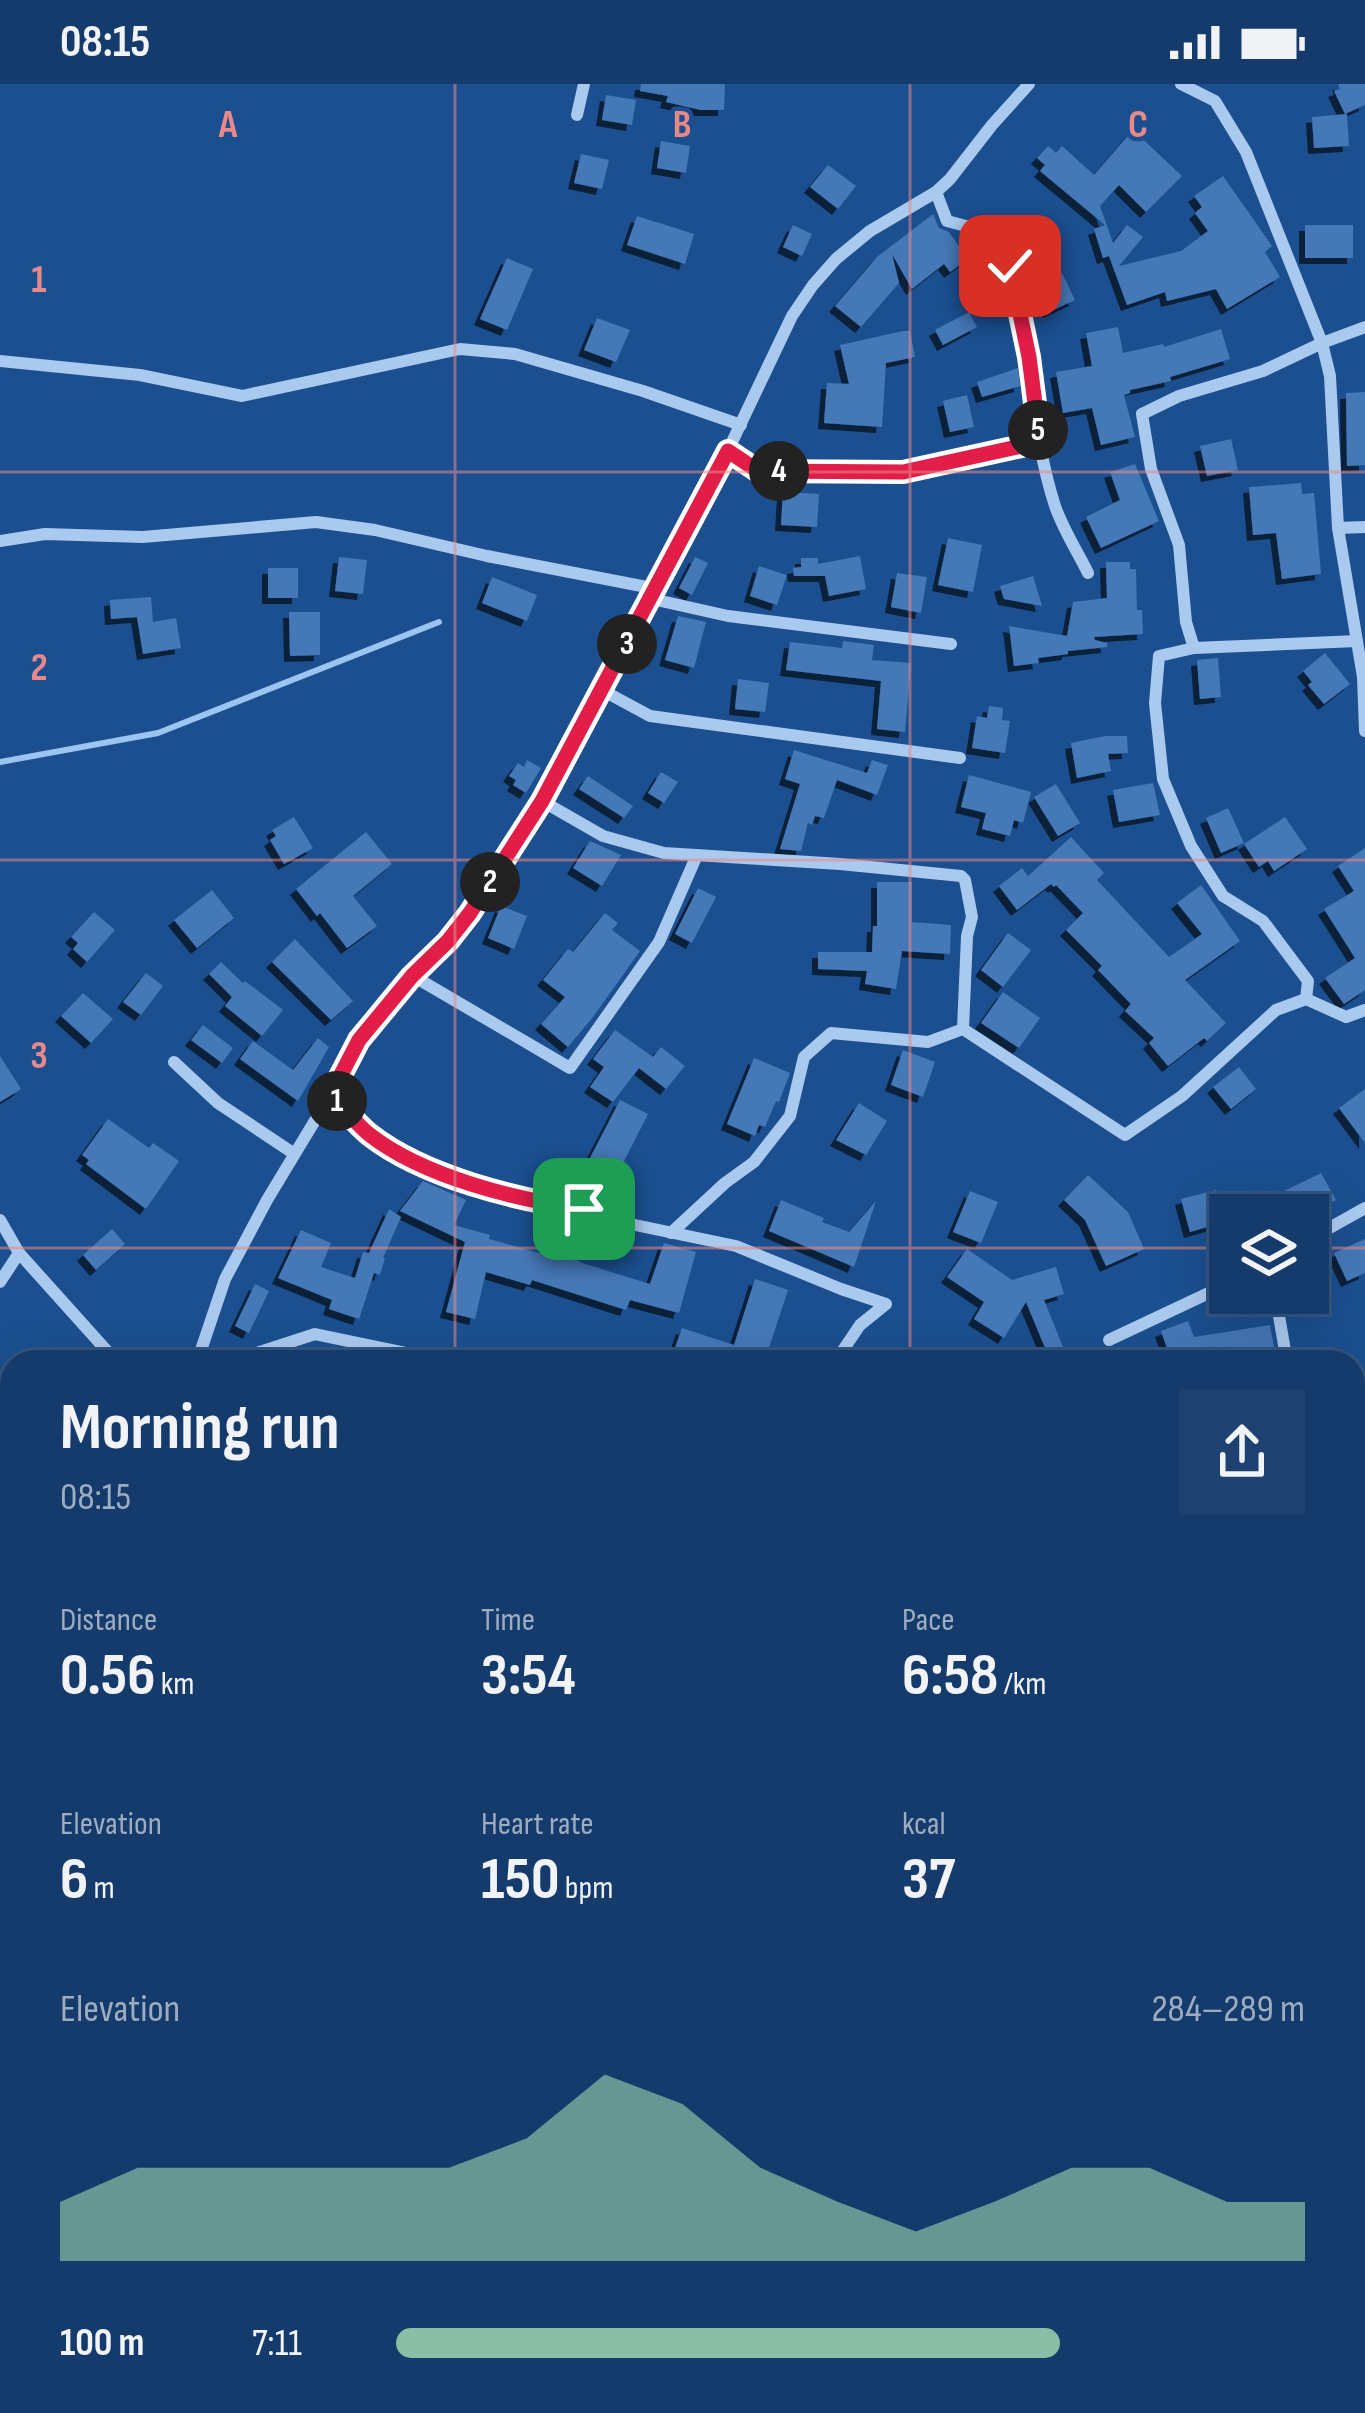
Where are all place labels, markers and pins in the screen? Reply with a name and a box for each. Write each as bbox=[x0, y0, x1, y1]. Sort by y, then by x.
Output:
pin bbox=[959, 215, 1061, 317]
pin: 5 bbox=[1008, 400, 1068, 460]
pin: 4 bbox=[749, 441, 809, 501]
pin: 3 bbox=[597, 614, 657, 674]
pin: 2 bbox=[460, 852, 520, 912]
pin: 1 bbox=[307, 1071, 367, 1131]
pin bbox=[533, 1158, 635, 1260]

